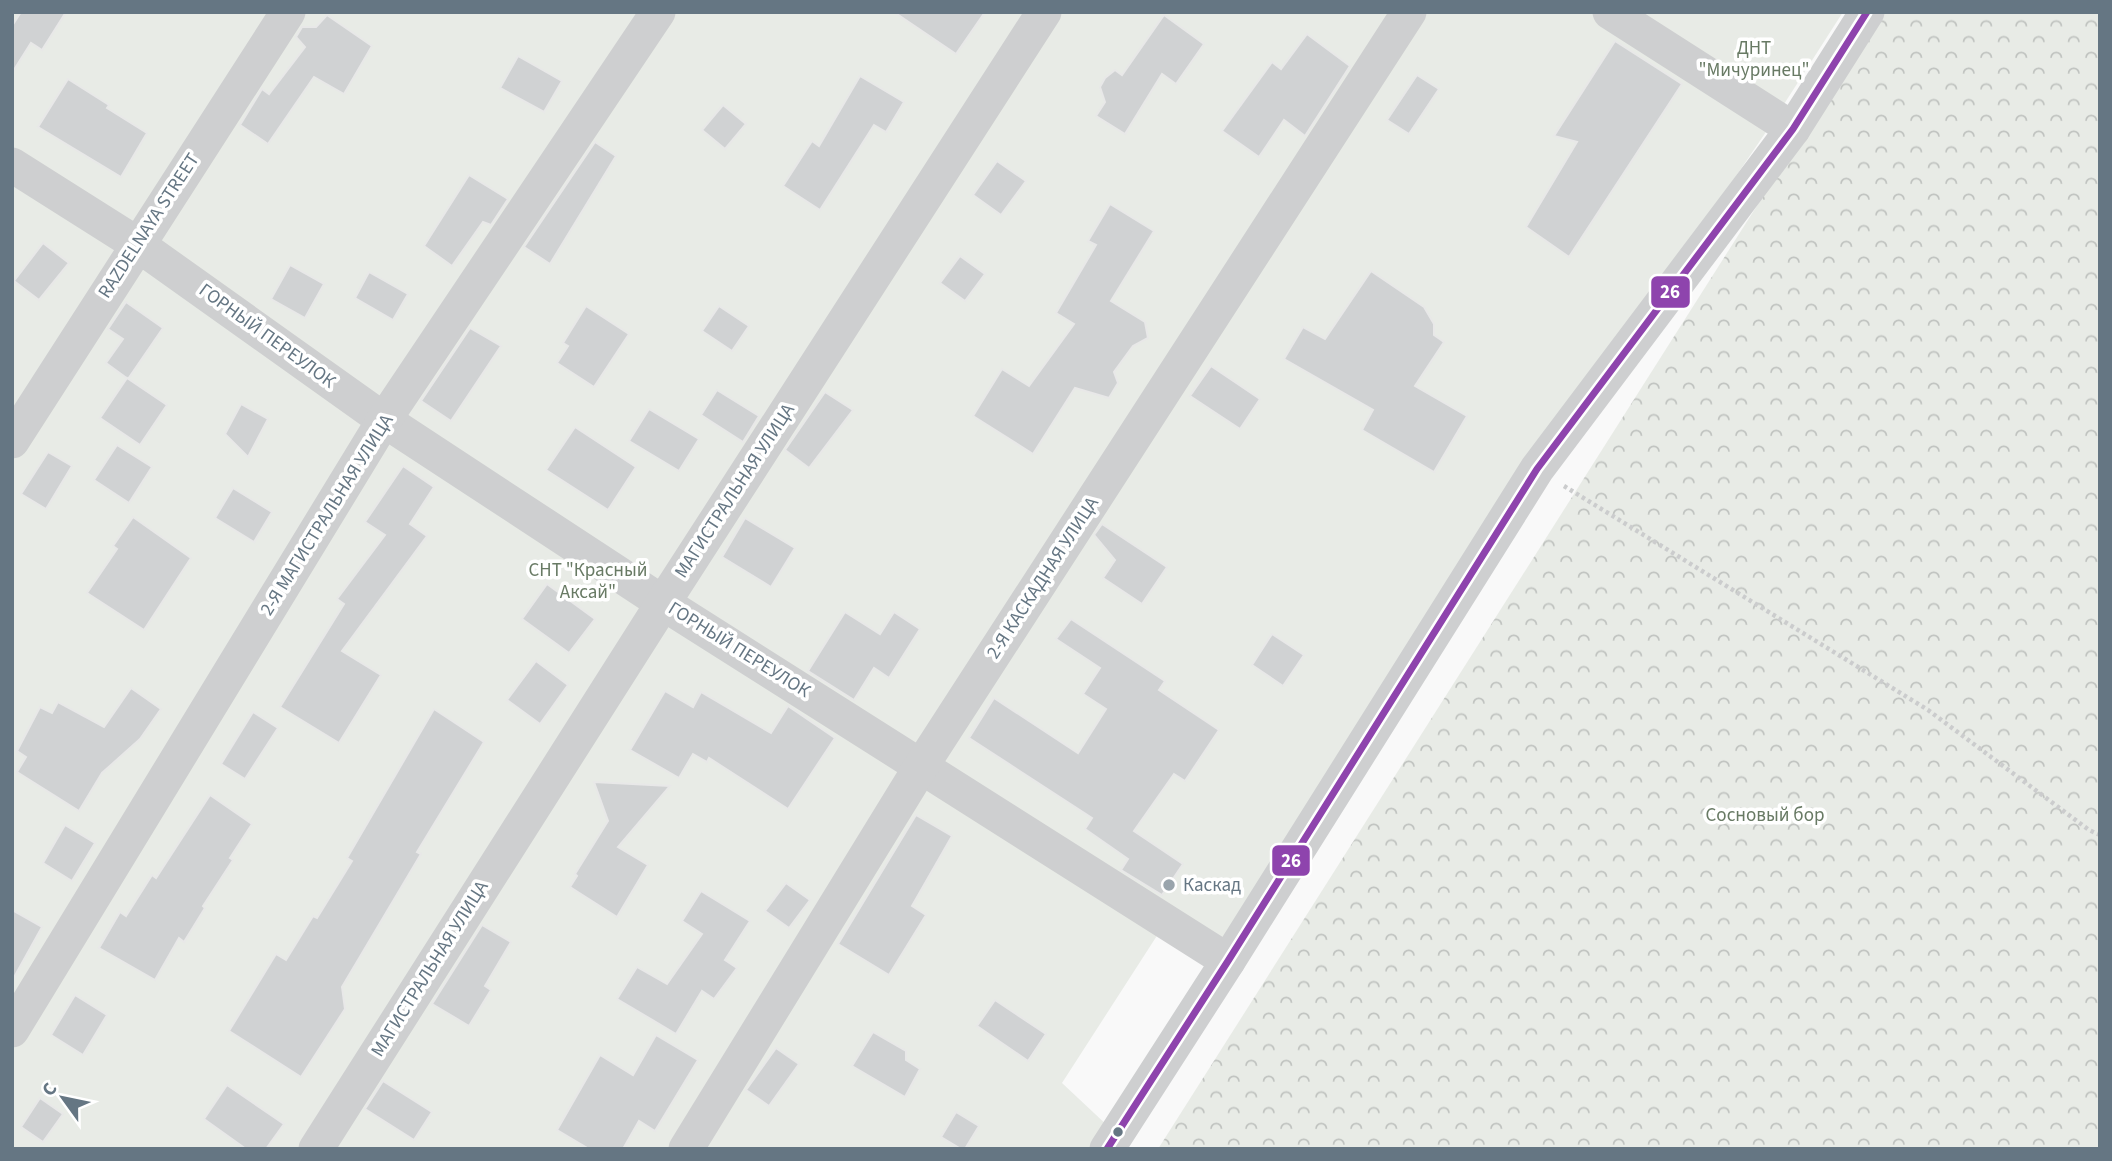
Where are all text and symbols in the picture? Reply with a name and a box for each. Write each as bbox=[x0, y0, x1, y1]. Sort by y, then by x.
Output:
park label: ДНТ "Мичуринец" bbox=[1698, 35, 1810, 84]
street label: RAZDELNAYA STREET bbox=[92, 148, 206, 304]
line badge: 26 bbox=[1650, 275, 1691, 309]
street label: ГОРНЫЙ ПЕРЕУЛОК bbox=[193, 277, 341, 395]
text: 26 bbox=[1660, 279, 1680, 306]
street label: МАГИСТРАЛЬНАЯ УЛИЦА bbox=[668, 398, 802, 584]
street label: 2-Я МАГИСТРАЛЬНАЯ УЛИЦА bbox=[254, 408, 401, 621]
street label: 2-Я КАСКАДНАЯ УЛИЦА bbox=[980, 491, 1106, 664]
park label: СНТ "Красный Аксай" bbox=[528, 557, 648, 606]
street label: ГОРНЫЙ ПЕРЕУЛОК bbox=[663, 595, 815, 705]
park label: Сосновый бор bbox=[1706, 802, 1824, 829]
line badge: 26 bbox=[1271, 844, 1311, 877]
text: 26 bbox=[1281, 848, 1301, 875]
place label: Каскад bbox=[1183, 872, 1241, 899]
street label: МАГИСТРАЛЬНАЯ УЛИЦА bbox=[365, 875, 496, 1062]
marker: Каскад bbox=[1161, 877, 1177, 893]
north arrow bbox=[28, 1063, 98, 1133]
text: С bbox=[36, 1078, 64, 1102]
unlabelled marker bbox=[1111, 1125, 1125, 1139]

